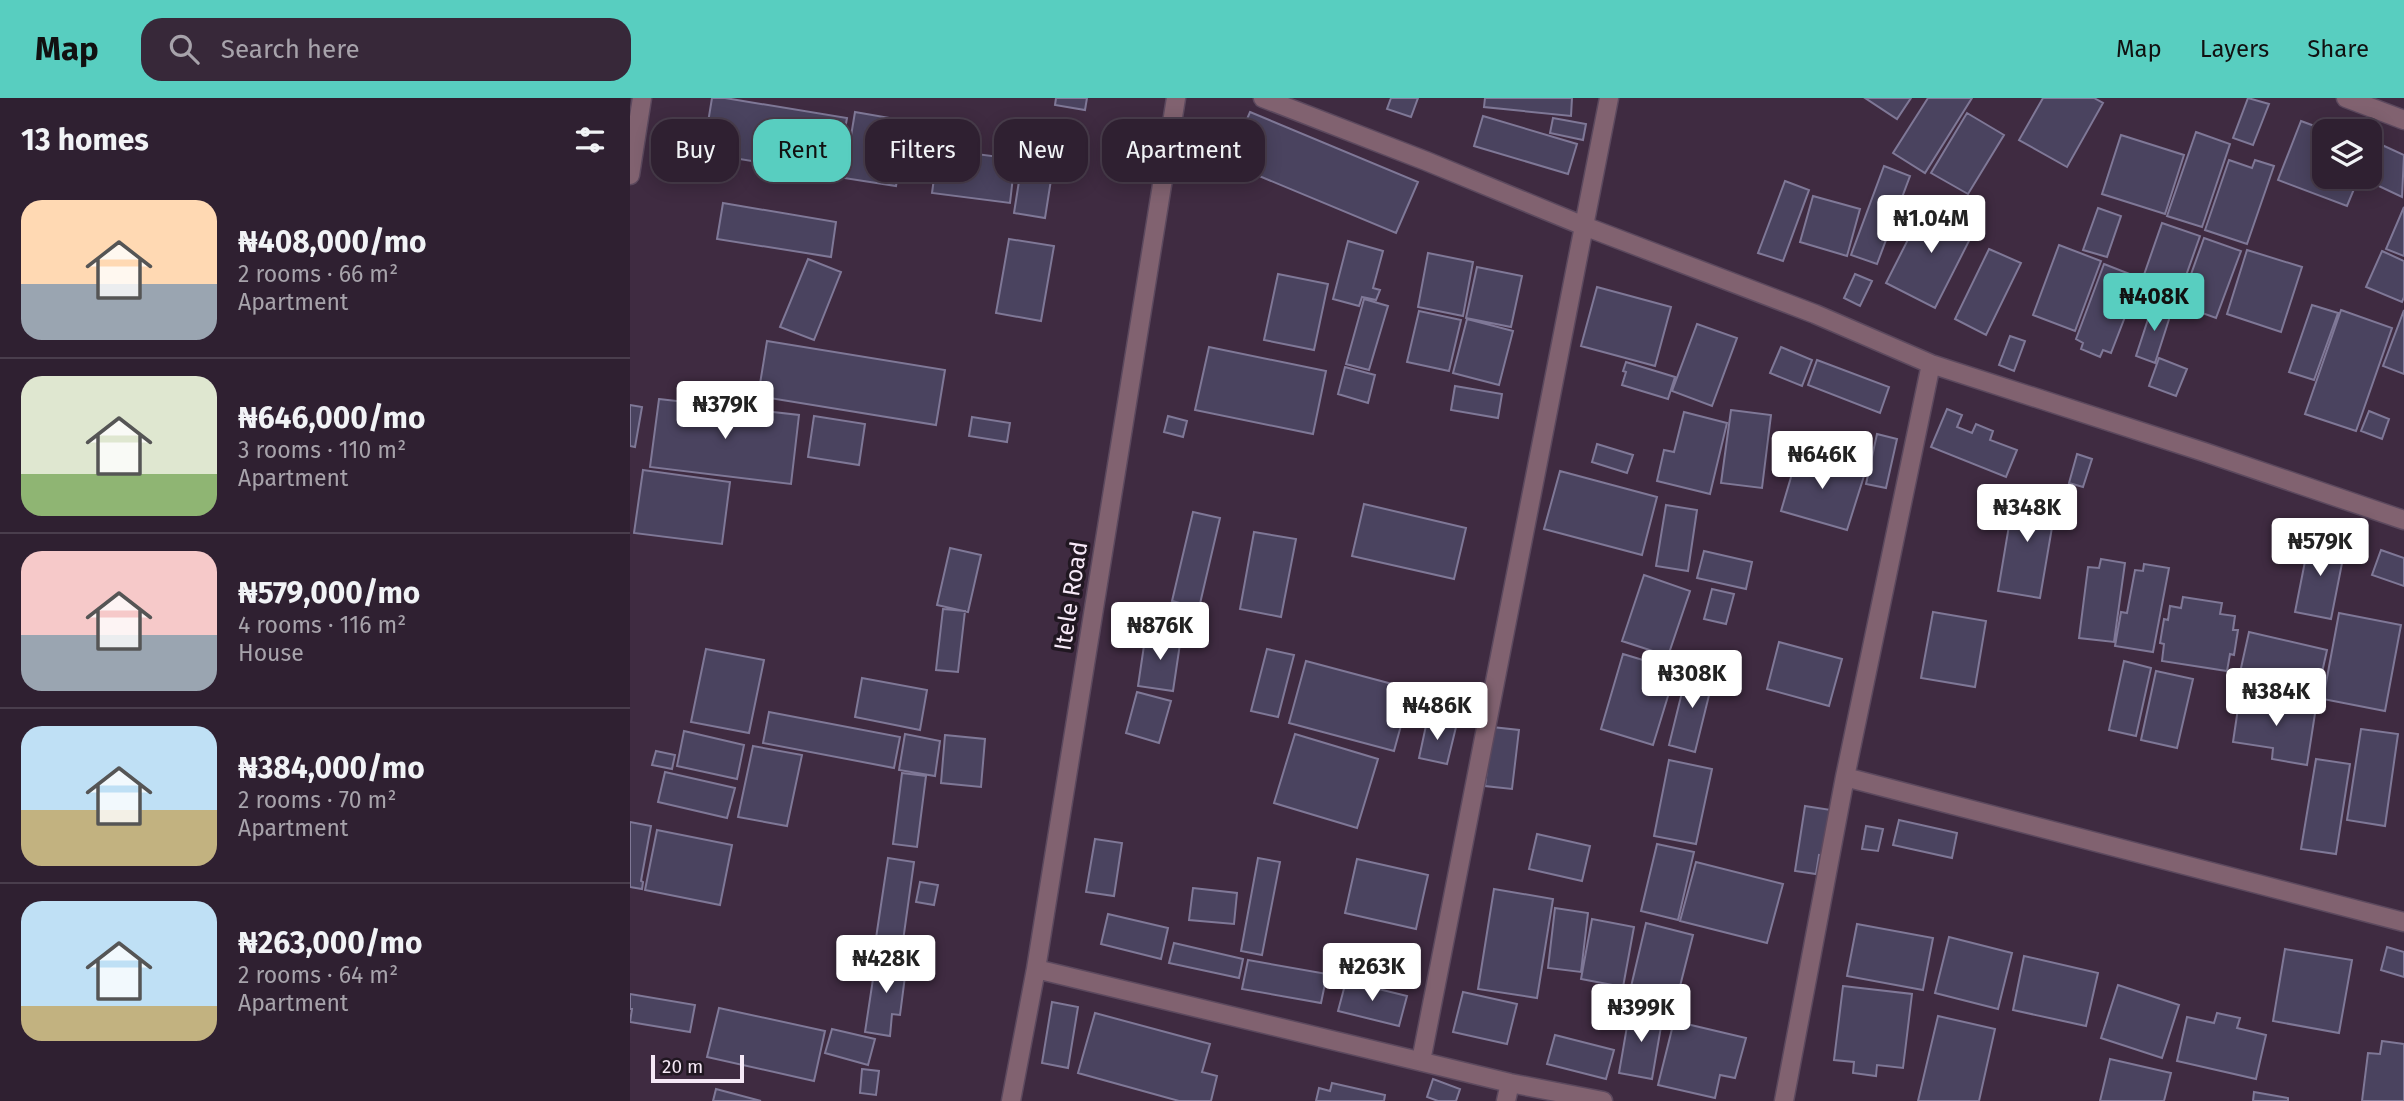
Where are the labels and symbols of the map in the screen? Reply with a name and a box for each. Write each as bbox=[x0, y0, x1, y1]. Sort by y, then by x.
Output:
pin: ₦1.04M bbox=[1874, 195, 1988, 255]
pin: ₦408K bbox=[2105, 274, 2203, 333]
pin: ₦379K bbox=[676, 382, 774, 441]
pin: ₦646K bbox=[1773, 432, 1871, 491]
pin: ₦348K bbox=[1978, 484, 2076, 544]
pin: ₦579K bbox=[2271, 518, 2369, 578]
street label: Itele Road bbox=[1049, 539, 1093, 653]
pin: ₦876K bbox=[1111, 602, 1209, 662]
pin: ₦308K bbox=[1643, 650, 1741, 710]
pin: ₦384K bbox=[2227, 668, 2325, 728]
pin: ₦486K bbox=[1388, 682, 1486, 742]
pin: ₦428K bbox=[837, 936, 935, 995]
pin: ₦263K bbox=[1323, 944, 1421, 1003]
pin: ₦399K bbox=[1592, 984, 1690, 1044]
scale bar bbox=[651, 1052, 744, 1084]

